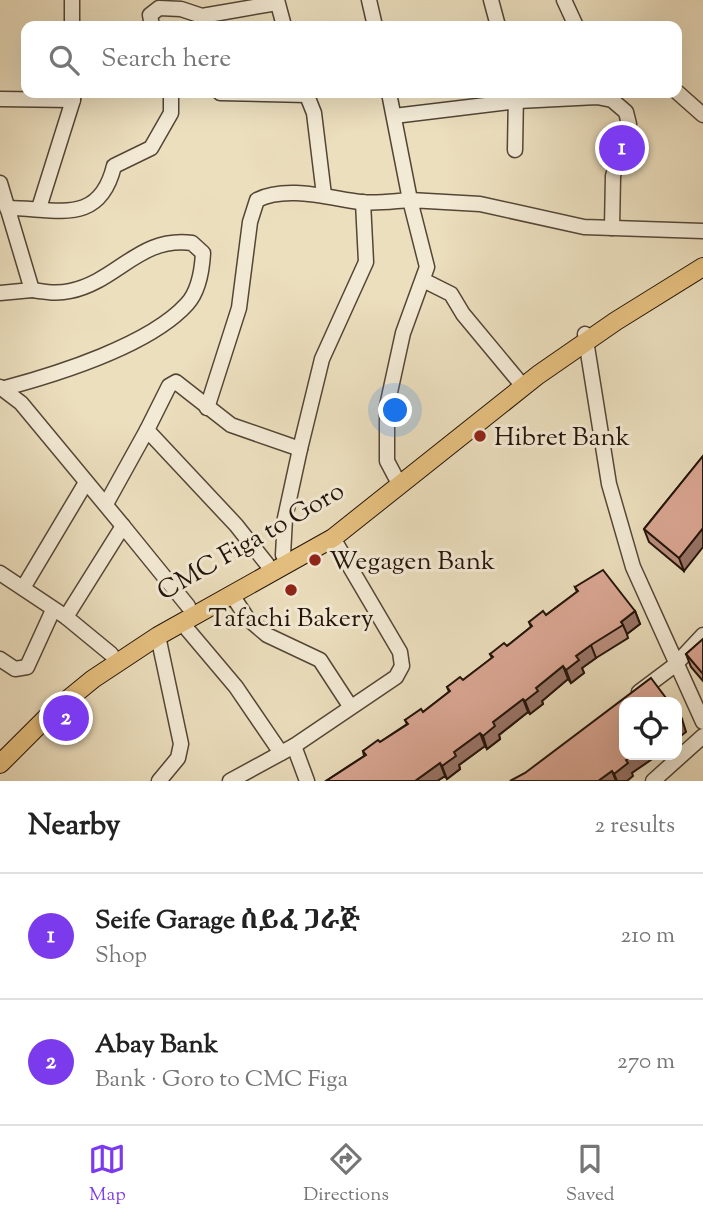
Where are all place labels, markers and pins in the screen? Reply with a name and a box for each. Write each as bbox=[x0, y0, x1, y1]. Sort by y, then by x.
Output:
pin: 1 bbox=[599, 122, 645, 174]
place label: Hibret Bank bbox=[494, 420, 630, 457]
marker: Hibret Bank bbox=[472, 428, 488, 444]
place label: Wegagen Bank bbox=[329, 544, 495, 581]
marker: Wegagen Bank bbox=[307, 552, 323, 568]
marker: Tafachi Bakery bbox=[283, 582, 299, 598]
place label: Tafachi Bakery bbox=[208, 601, 374, 638]
pin: 2 bbox=[43, 692, 89, 744]

